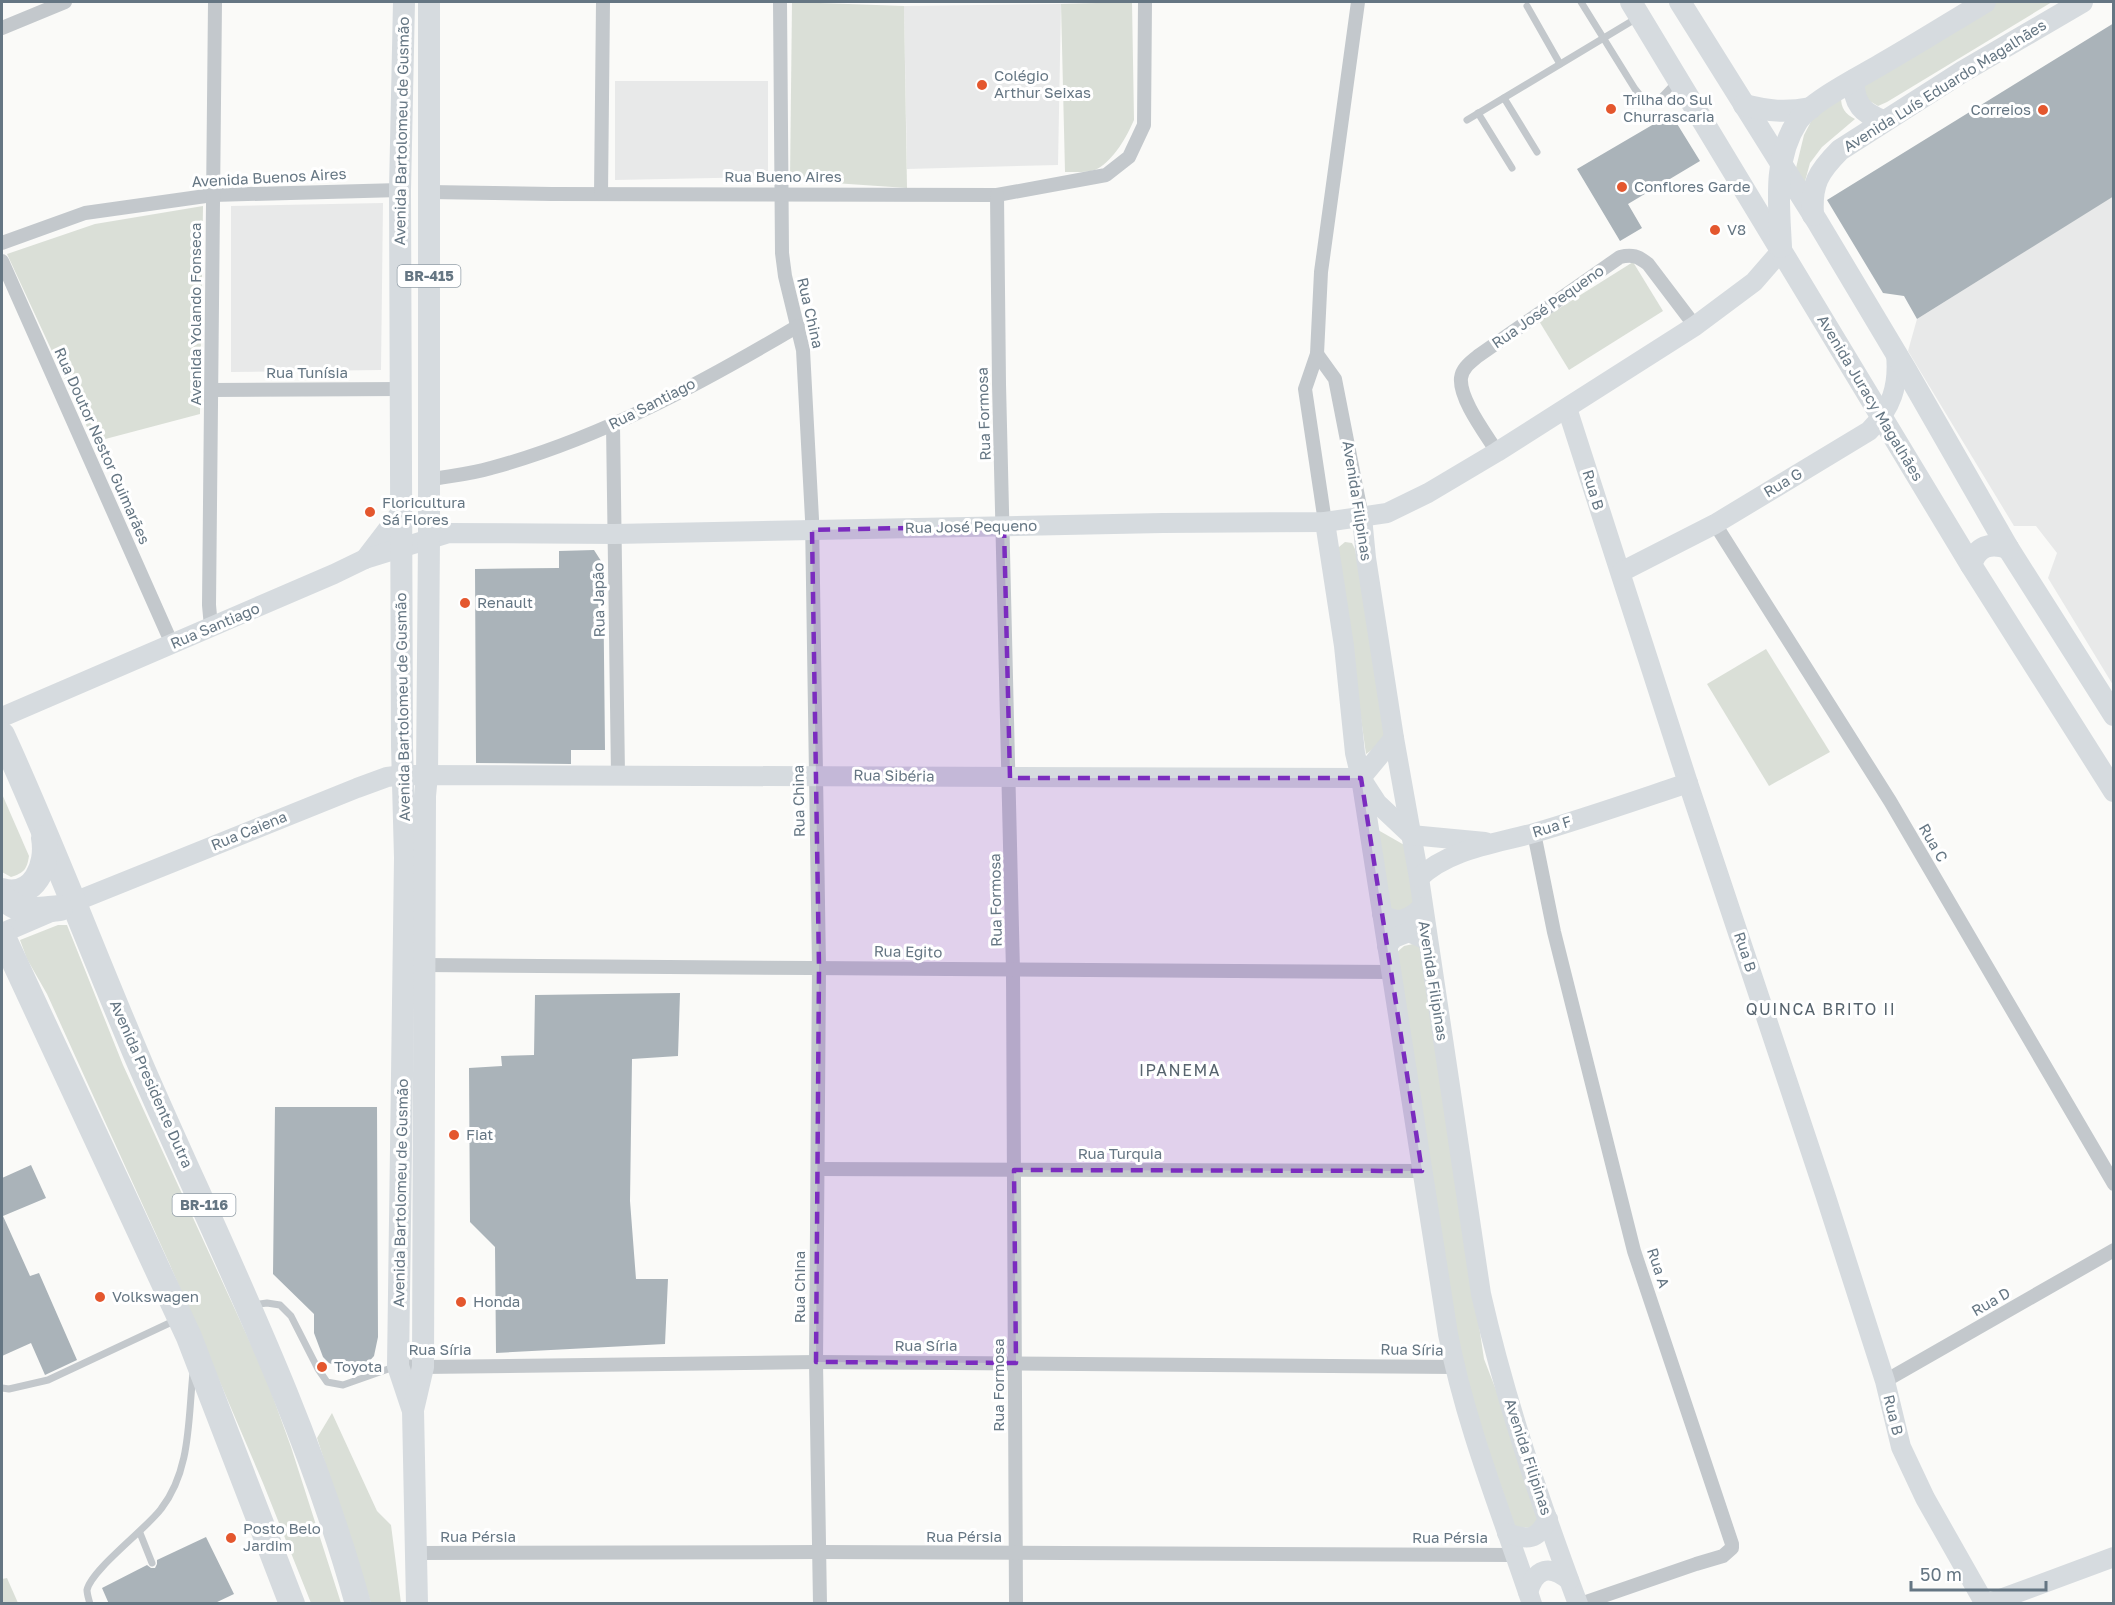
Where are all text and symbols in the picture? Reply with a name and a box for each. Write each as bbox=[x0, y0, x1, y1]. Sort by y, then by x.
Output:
street label: Avenida Luís Eduardo Magalhães bbox=[1840, 15, 2049, 155]
street label: Avenida Bartolomeu de Gusmão bbox=[390, 16, 412, 246]
place label: Colégio Arthur Seixas bbox=[994, 66, 1091, 101]
marker: Colégio Arthur Seixas bbox=[975, 78, 989, 92]
place label: Trilha do Sul Churrascaria bbox=[1623, 90, 1714, 125]
place label: Correios bbox=[1971, 100, 2031, 118]
marker: Trilha do Sul Churrascaria bbox=[1604, 102, 1618, 116]
marker: Correios bbox=[2036, 103, 2050, 117]
street label: Avenida Buenos Aires bbox=[191, 164, 347, 190]
street label: Rua Bueno Aires bbox=[724, 167, 842, 185]
place label: Conflores Garde bbox=[1634, 177, 1751, 195]
marker: Conflores Garde bbox=[1615, 180, 1629, 194]
place label: V8 bbox=[1727, 220, 1746, 238]
street label: Avenida Yolando Fonseca bbox=[186, 223, 204, 405]
marker: V8 bbox=[1708, 223, 1722, 237]
street label: Rua José Pequeno bbox=[1488, 261, 1607, 352]
road number: BR-415 bbox=[398, 265, 460, 287]
street label: Rua China bbox=[794, 275, 828, 350]
street label: Avenida Juracy Magalhães bbox=[1814, 311, 1928, 484]
street label: Rua Doutor Nestor Guimarães bbox=[51, 345, 155, 547]
street label: Rua Tunísia bbox=[266, 363, 348, 381]
street label: Rua Formosa bbox=[972, 367, 994, 461]
street label: Rua Santiago bbox=[605, 374, 698, 433]
street label: Avenida Filipinas bbox=[1340, 440, 1376, 562]
street label: Rua G bbox=[1760, 464, 1805, 501]
street label: Rua B bbox=[1579, 467, 1609, 512]
place label: Floricultura Sá Flores bbox=[382, 493, 465, 528]
marker: Floricultura Sá Flores bbox=[363, 505, 377, 519]
street label: Rua José Pequeno bbox=[905, 516, 1037, 536]
street label: Rua Japão bbox=[588, 563, 608, 638]
street label: Avenida Bartolomeu de Gusmão bbox=[391, 592, 413, 822]
place label: Renault bbox=[477, 593, 533, 611]
marker: Renault bbox=[458, 596, 472, 610]
street label: Rua Santiago bbox=[167, 598, 262, 652]
street label: Rua China bbox=[788, 765, 808, 837]
street label: Rua Sibéria bbox=[853, 765, 935, 785]
street label: Rua Caiena bbox=[208, 807, 289, 853]
street label: Rua F bbox=[1530, 812, 1574, 841]
street label: Rua C bbox=[1916, 820, 1952, 865]
street label: Rua Formosa bbox=[985, 853, 1005, 947]
street label: Avenida Filipinas bbox=[1416, 920, 1452, 1042]
street label: Rua B bbox=[1731, 929, 1761, 974]
street label: Rua Egito bbox=[874, 941, 942, 961]
street label: Avenida Presidente Dutra bbox=[107, 997, 197, 1170]
district label: QUINCA BRITO II bbox=[1746, 999, 1896, 1019]
district label: IPANEMA bbox=[1139, 1060, 1221, 1080]
street label: Avenida Bartolomeu de Gusmão bbox=[389, 1078, 411, 1308]
place label: Fiat bbox=[466, 1125, 493, 1143]
marker: Fiat bbox=[447, 1128, 461, 1142]
street label: Rua Turquia bbox=[1078, 1144, 1162, 1162]
road number: BR-116 bbox=[172, 1194, 236, 1216]
street label: Rua A bbox=[1644, 1245, 1674, 1290]
street label: Rua China bbox=[790, 1251, 808, 1323]
street label: Rua D bbox=[1968, 1283, 2013, 1319]
place label: Volkswagen bbox=[112, 1287, 199, 1305]
marker: Volkswagen bbox=[93, 1290, 107, 1304]
place label: Honda bbox=[473, 1292, 520, 1310]
marker: Honda bbox=[454, 1295, 468, 1309]
street label: Rua Síria bbox=[894, 1336, 958, 1354]
street label: Rua Formosa bbox=[989, 1338, 1007, 1432]
street label: Rua Síria bbox=[1380, 1339, 1444, 1359]
street label: Rua Síria bbox=[408, 1340, 472, 1358]
place label: Toyota bbox=[334, 1357, 382, 1375]
marker: Toyota bbox=[315, 1360, 329, 1374]
street label: Rua B bbox=[1880, 1393, 1908, 1437]
street label: Avenida Filipinas bbox=[1502, 1396, 1556, 1517]
place label: Posto Belo Jardim bbox=[243, 1519, 321, 1554]
street label: Rua Pérsia bbox=[440, 1527, 516, 1545]
street label: Rua Pérsia bbox=[926, 1527, 1002, 1545]
street label: Rua Pérsia bbox=[1412, 1528, 1488, 1546]
marker: Posto Belo Jardim bbox=[224, 1531, 238, 1545]
scale bar bbox=[1911, 1554, 2046, 1592]
text: 50 m bbox=[1920, 1563, 1962, 1585]

